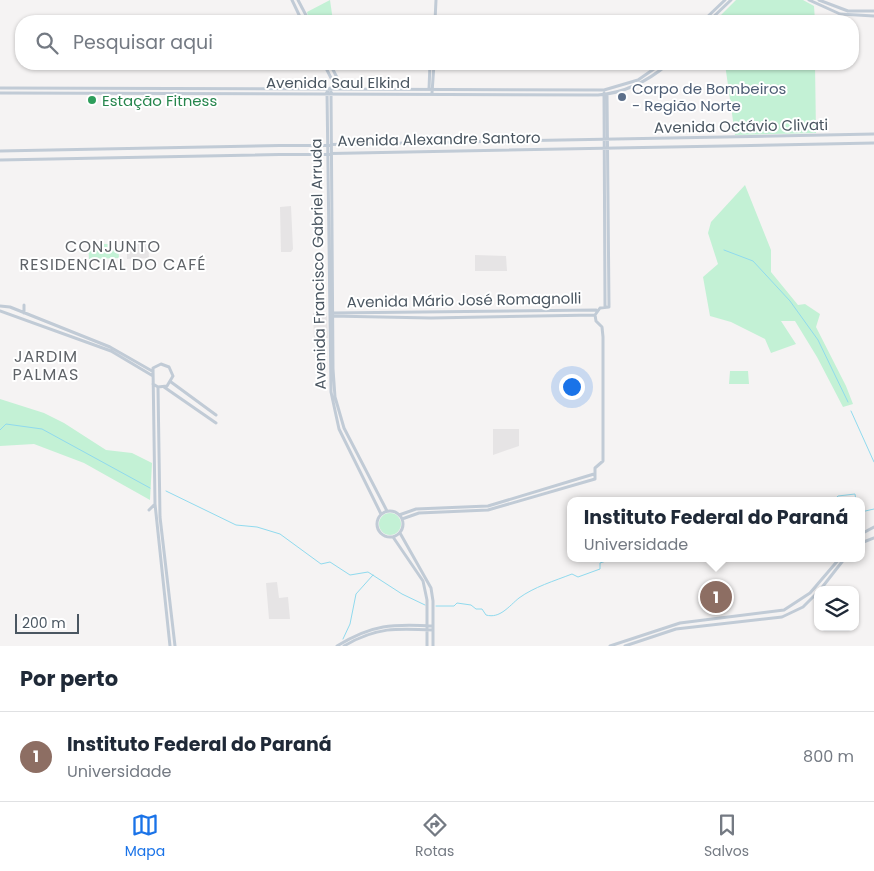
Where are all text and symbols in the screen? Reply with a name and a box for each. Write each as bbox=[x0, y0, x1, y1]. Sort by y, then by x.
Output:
search box bbox=[15, 15, 859, 70]
icon: search bbox=[33, 29, 61, 57]
text: Pesquisar aqui bbox=[73, 29, 213, 56]
street label: Avenida Saul Elkind bbox=[266, 72, 410, 93]
place label: Corpo de Bombeiros - Região Norte bbox=[632, 78, 787, 116]
place label: Estação Fitness bbox=[102, 90, 217, 111]
marker: Corpo de Bombeiros - Região Norte bbox=[616, 91, 628, 103]
marker: Estação Fitness bbox=[86, 94, 98, 106]
street label: Avenida Octávio Clivati bbox=[654, 114, 828, 138]
street label: Avenida Alexandre Santoro bbox=[337, 127, 541, 151]
street label: Avenida Francisco Gabriel Arruda bbox=[305, 138, 331, 390]
district label: CONJUNTO RESIDENCIAL DO CAFÉ bbox=[20, 235, 206, 276]
street label: Avenida Mário José Romagnolli bbox=[346, 287, 582, 313]
district label: JARDIM PALMAS bbox=[13, 345, 79, 386]
your location bbox=[559, 374, 585, 400]
popup bbox=[567, 497, 865, 562]
text: Instituto Federal do Paraná bbox=[584, 504, 848, 531]
text: Universidade bbox=[584, 533, 688, 556]
pin: 1 bbox=[700, 578, 732, 616]
map controls bbox=[814, 586, 859, 631]
button: layers bbox=[814, 586, 859, 631]
scale bar bbox=[15, 611, 79, 634]
text: 200 m bbox=[22, 613, 66, 633]
text: Por perto bbox=[20, 664, 118, 693]
text: Instituto Federal do Paraná bbox=[67, 731, 332, 758]
text: 1 bbox=[33, 745, 39, 768]
text: 800 m bbox=[803, 745, 854, 768]
text: Universidade bbox=[67, 760, 172, 783]
tab: Mapa bbox=[125, 811, 165, 862]
tab: Rotas bbox=[415, 811, 454, 862]
tab: Salvos bbox=[704, 811, 749, 862]

